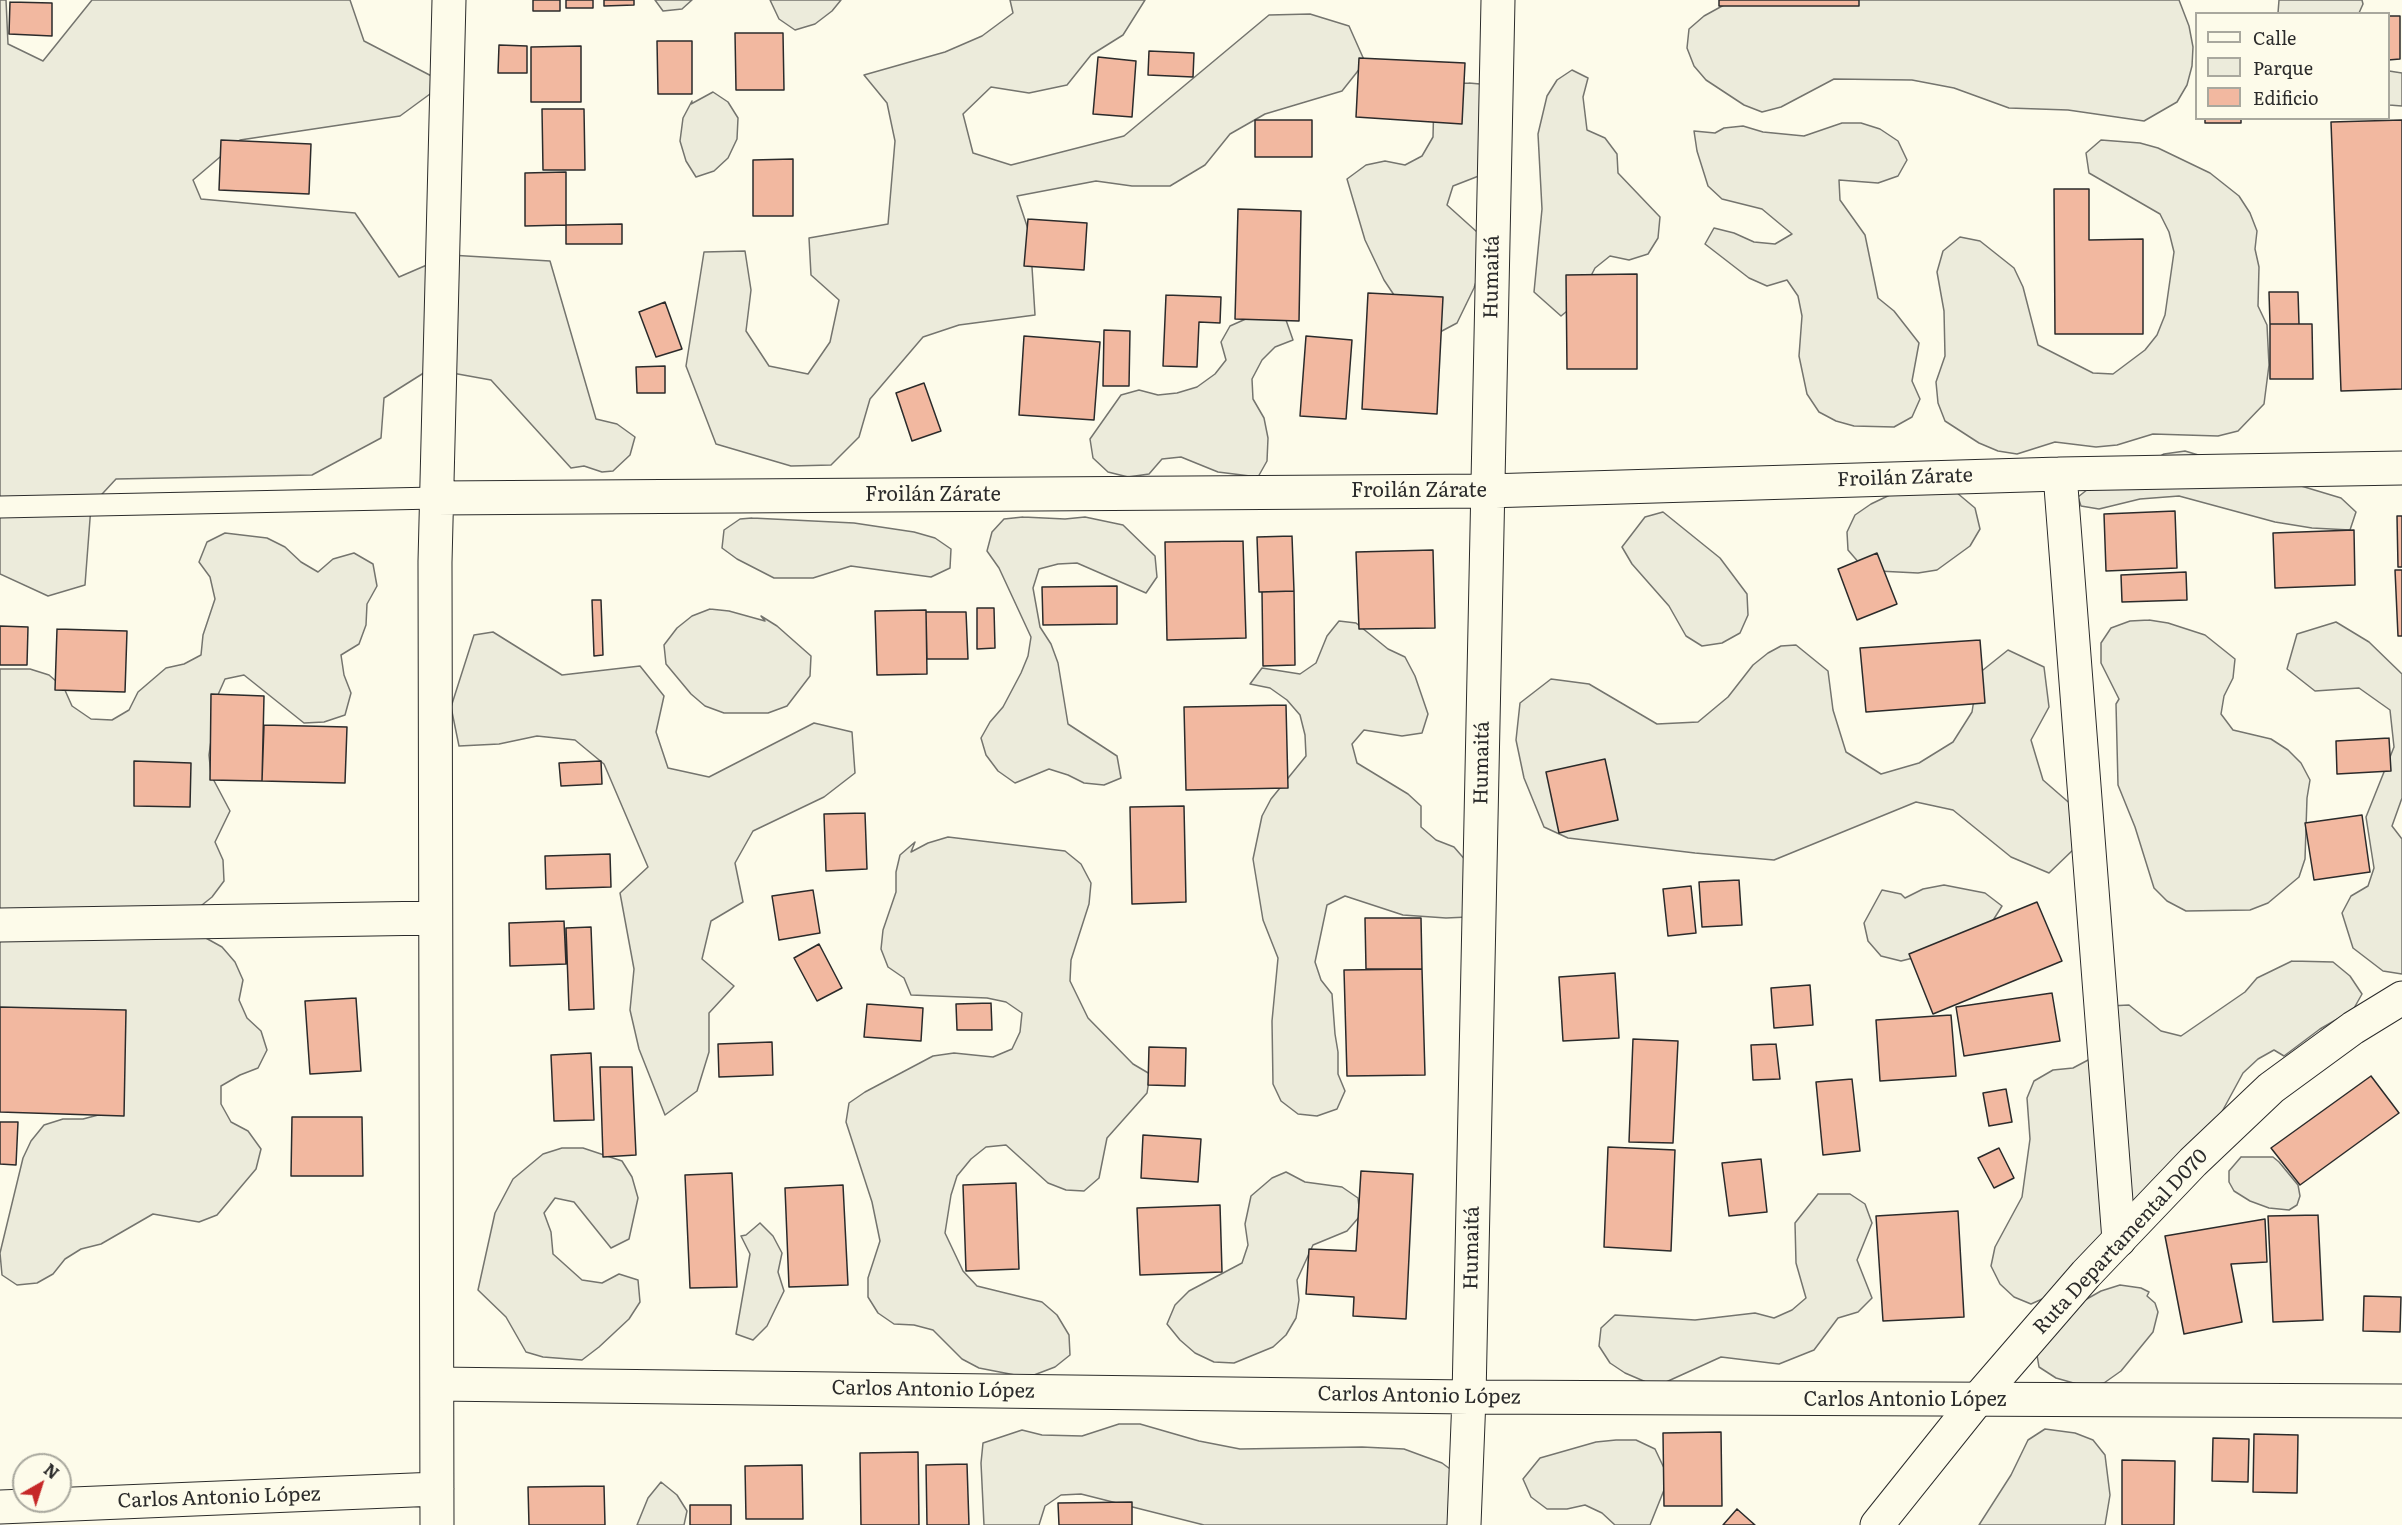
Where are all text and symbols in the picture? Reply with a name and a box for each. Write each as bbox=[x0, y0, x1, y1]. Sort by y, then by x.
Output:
legend bbox=[2195, 12, 2390, 120]
text: Calle bbox=[2253, 24, 2296, 51]
text: Parque bbox=[2253, 54, 2313, 81]
text: Edificio bbox=[2253, 84, 2319, 111]
street label: Humaitá bbox=[1479, 235, 1505, 319]
street label: Froilán Zárate bbox=[1837, 464, 1973, 492]
street label: Froilán Zárate bbox=[1351, 479, 1487, 503]
street label: Froilán Zárate bbox=[865, 483, 1001, 507]
street label: Humaitá bbox=[1469, 721, 1495, 805]
street label: Ruta Departamental D070 bbox=[2029, 1144, 2213, 1340]
street label: Humaitá bbox=[1459, 1206, 1485, 1290]
street label: Carlos Antonio López bbox=[831, 1376, 1035, 1404]
street label: Carlos Antonio López bbox=[1317, 1382, 1521, 1410]
street label: Carlos Antonio López bbox=[1803, 1388, 2007, 1412]
north arrow bbox=[12, 1453, 72, 1513]
text: N bbox=[39, 1457, 65, 1484]
street label: Carlos Antonio López bbox=[117, 1482, 321, 1514]

